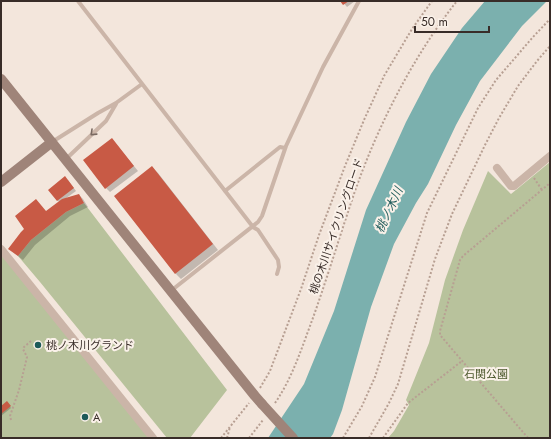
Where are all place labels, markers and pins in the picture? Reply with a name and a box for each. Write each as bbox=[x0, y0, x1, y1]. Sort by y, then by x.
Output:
place label: 桃ノ木川グランド bbox=[46, 337, 134, 353]
marker: 桃ノ木川グランド bbox=[33, 340, 43, 350]
place label: A bbox=[93, 409, 101, 425]
marker: A bbox=[80, 412, 90, 422]

